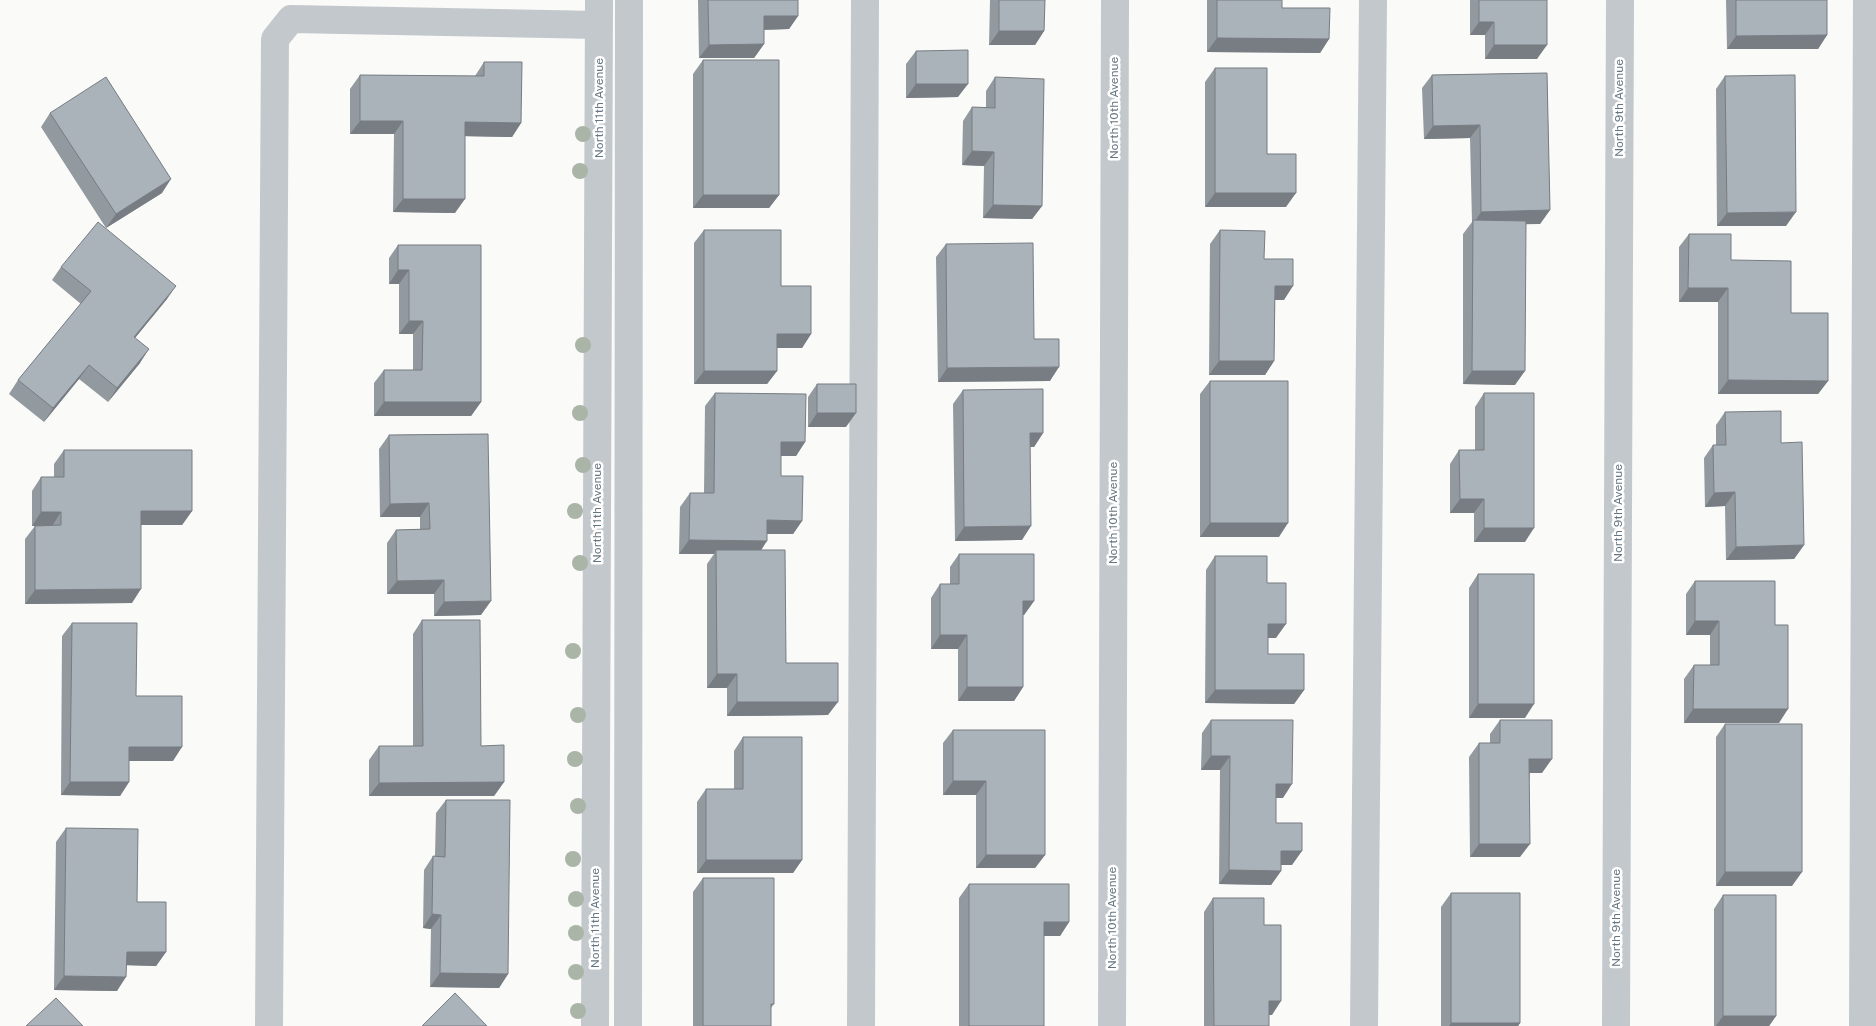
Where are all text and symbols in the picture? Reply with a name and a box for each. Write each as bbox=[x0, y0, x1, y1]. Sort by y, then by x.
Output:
street label: North 10th Avenue bbox=[1107, 56, 1121, 159]
street label: North 11th Avenue bbox=[592, 58, 606, 158]
street label: North 9th Avenue bbox=[1612, 59, 1626, 157]
street label: North 10th Avenue bbox=[1106, 461, 1120, 564]
street label: North 11th Avenue bbox=[590, 463, 604, 563]
street label: North 9th Avenue bbox=[1611, 464, 1625, 562]
street label: North 10th Avenue bbox=[1105, 866, 1119, 969]
street label: North 11th Avenue bbox=[588, 868, 602, 968]
street label: North 9th Avenue bbox=[1609, 869, 1623, 967]

